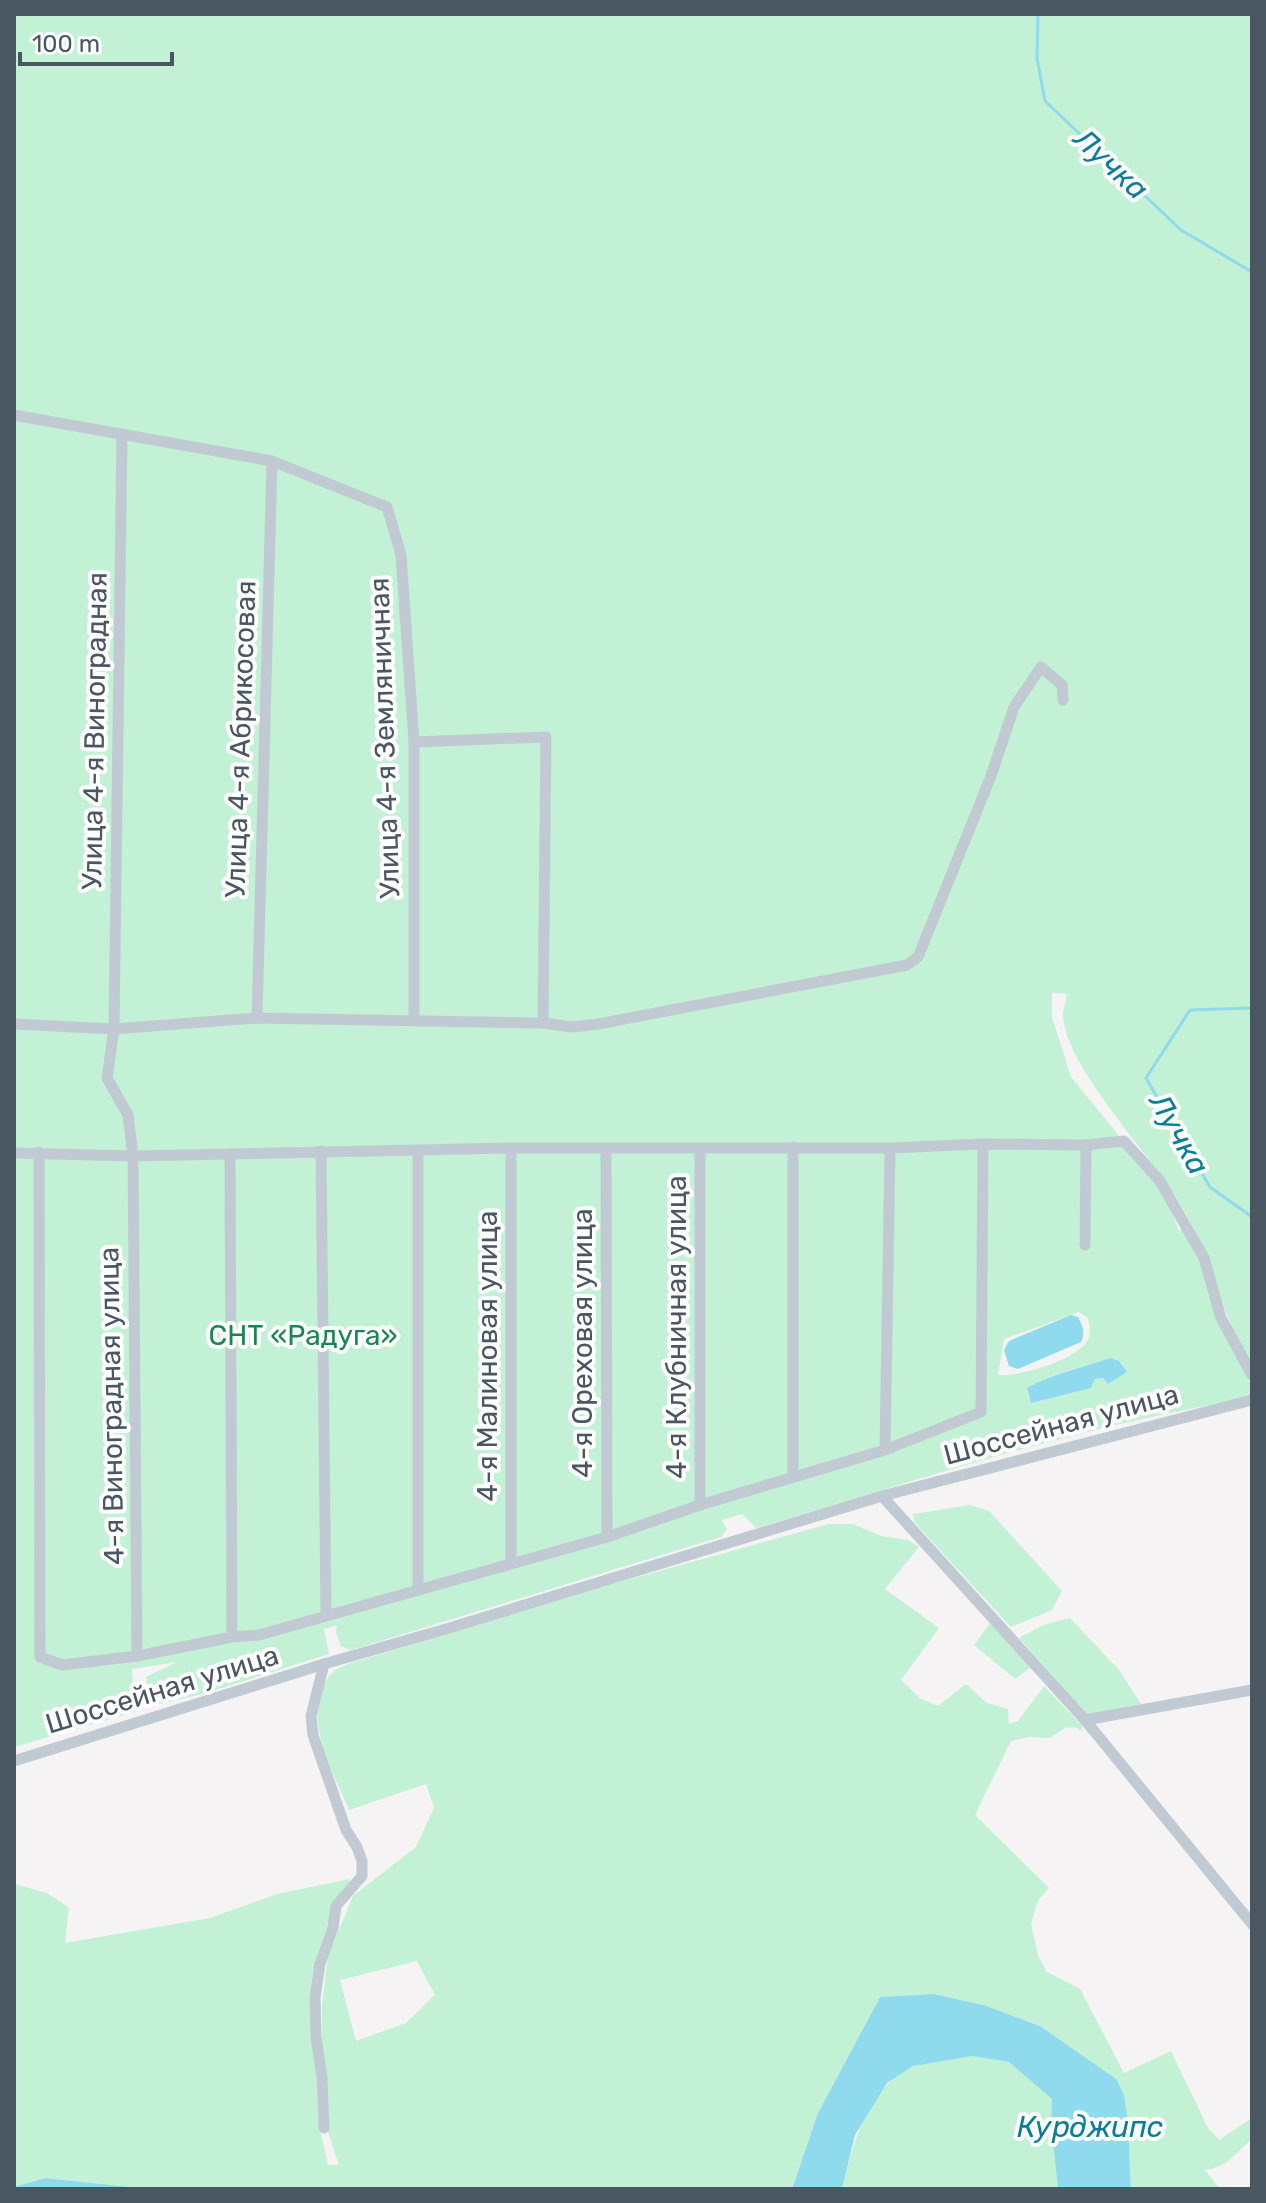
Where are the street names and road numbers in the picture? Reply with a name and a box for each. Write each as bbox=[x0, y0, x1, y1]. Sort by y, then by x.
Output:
street label: Улица 4-я Виноградная bbox=[75, 572, 114, 890]
street label: Улица 4-я Земляничная bbox=[362, 577, 407, 899]
street label: Улица 4-я Абрикосовая bbox=[218, 580, 263, 898]
street label: 4-я Клубничная улица bbox=[660, 1175, 693, 1479]
street label: 4-я Ореховая улица bbox=[566, 1208, 599, 1478]
street label: 4-я Малиновая улица bbox=[471, 1211, 504, 1501]
street label: 4-я Виноградная улица bbox=[92, 1247, 131, 1565]
street label: Шоссейная улица bbox=[940, 1377, 1182, 1472]
street label: Шоссейная улица bbox=[42, 1638, 283, 1741]

